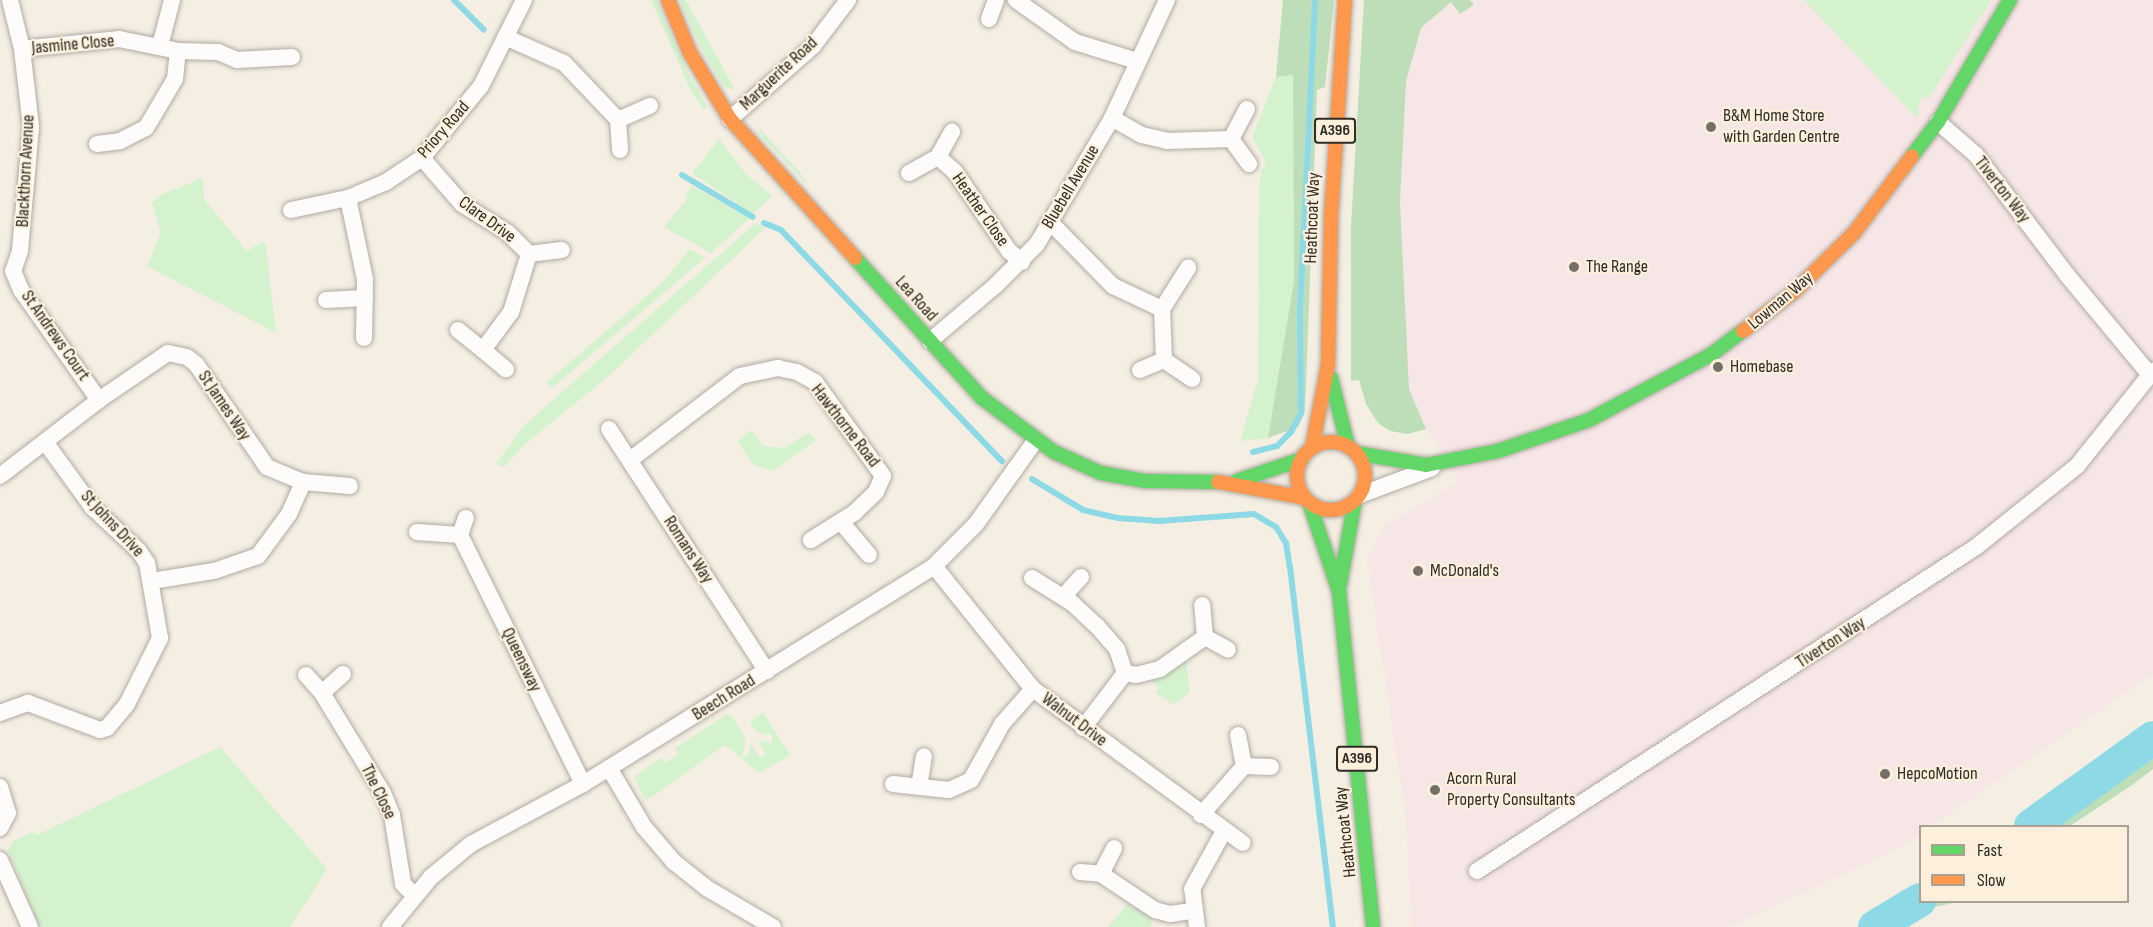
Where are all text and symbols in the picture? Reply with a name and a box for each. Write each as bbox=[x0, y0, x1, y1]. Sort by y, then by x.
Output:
street label: Jasmine Close bbox=[31, 31, 115, 59]
street label: Marguerite Road bbox=[736, 33, 822, 115]
street label: Priory Road bbox=[413, 97, 475, 163]
place label: B&M Home Store with Garden Centre bbox=[1723, 106, 1840, 148]
street label: Blackthorn Avenue bbox=[12, 114, 40, 228]
road number: A396 bbox=[1314, 118, 1356, 144]
marker: B&M Home Store with Garden Centre bbox=[1704, 120, 1718, 134]
street label: Bluebell Avenue bbox=[1037, 141, 1105, 233]
street label: Tiverton Way bbox=[1969, 152, 2035, 228]
street label: Heather Close bbox=[947, 169, 1013, 251]
street label: Heathcoat Way bbox=[1301, 172, 1325, 264]
street label: Clare Drive bbox=[454, 192, 520, 248]
place label: The Range bbox=[1586, 256, 1648, 278]
marker: The Range bbox=[1567, 260, 1581, 274]
street label: Lowman Way bbox=[1744, 268, 1818, 334]
street label: Lea Road bbox=[890, 272, 942, 326]
street label: St Andrews Court bbox=[16, 287, 94, 385]
place label: Homebase bbox=[1730, 356, 1793, 378]
marker: Homebase bbox=[1711, 360, 1725, 374]
street label: St James Way bbox=[193, 367, 255, 445]
street label: Hawthorne Road bbox=[806, 380, 884, 472]
street label: St Johns Drive bbox=[76, 486, 148, 562]
street label: Romans Way bbox=[658, 512, 718, 588]
place label: McDonald's bbox=[1430, 560, 1499, 582]
marker: McDonald's bbox=[1411, 564, 1425, 578]
street label: Tiverton Way bbox=[1792, 613, 1870, 673]
street label: Queensway bbox=[496, 624, 546, 696]
street label: Beech Road bbox=[688, 670, 760, 726]
street label: Walnut Drive bbox=[1037, 688, 1111, 752]
road number: A396 bbox=[1336, 746, 1378, 772]
street label: The Close bbox=[356, 761, 400, 823]
place label: HepcoMotion bbox=[1897, 763, 1978, 785]
marker: HepcoMotion bbox=[1878, 767, 1892, 781]
place label: Acorn Rural Property Consultants bbox=[1447, 769, 1575, 812]
marker: Acorn Rural Property Consultants bbox=[1428, 783, 1442, 797]
street label: Heathcoat Way bbox=[1330, 785, 1362, 879]
legend bbox=[1919, 825, 2129, 903]
text: Fast bbox=[1977, 840, 2002, 861]
text: Slow bbox=[1977, 870, 2006, 891]

